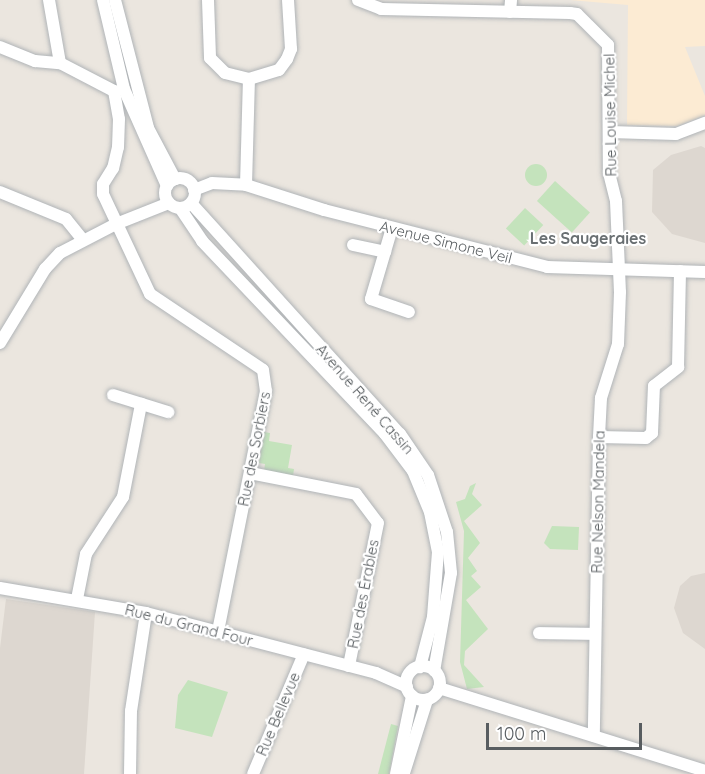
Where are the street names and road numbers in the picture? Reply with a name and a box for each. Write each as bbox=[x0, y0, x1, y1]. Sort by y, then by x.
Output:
street label: Rue Louise Michel bbox=[600, 53, 620, 177]
street label: Avenue Simone Veil bbox=[378, 217, 514, 267]
street label: Avenue René Cassin bbox=[312, 340, 418, 458]
street label: Rue des Sorbiers bbox=[234, 390, 274, 508]
street label: Rue Nelson Mandela bbox=[588, 430, 608, 574]
street label: Rue des Érables bbox=[344, 538, 382, 650]
street label: Rue du Grand Four bbox=[123, 600, 255, 650]
street label: Rue Bellevue bbox=[252, 669, 304, 759]

